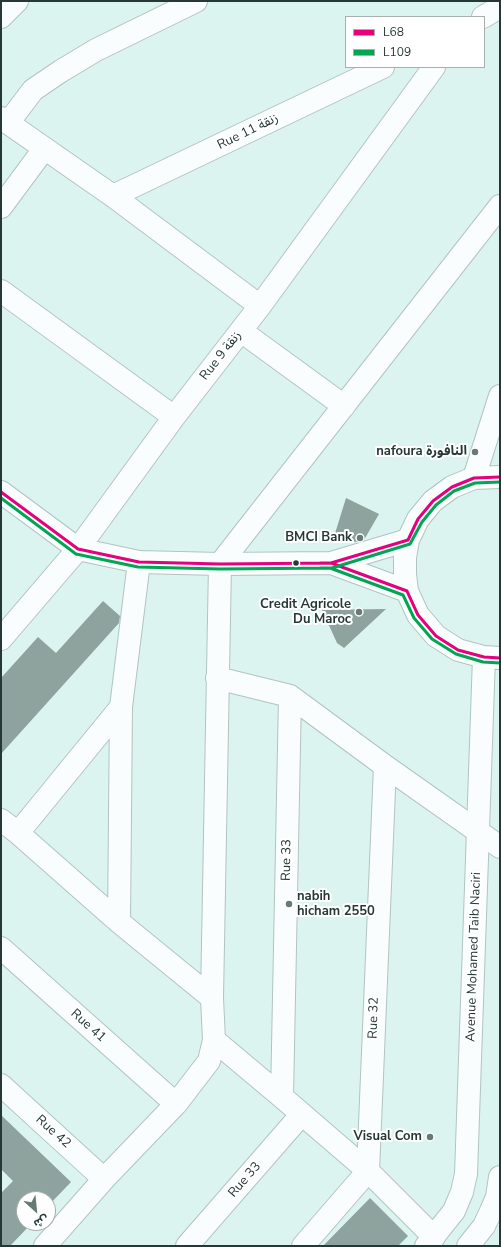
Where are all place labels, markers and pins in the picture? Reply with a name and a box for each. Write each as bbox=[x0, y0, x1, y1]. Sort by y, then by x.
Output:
place label: nafoura النافورة bbox=[376, 444, 467, 460]
marker: nafoura النافورة bbox=[470, 447, 480, 457]
place label: BMCI Bank bbox=[285, 530, 352, 546]
marker: BMCI Bank bbox=[355, 533, 365, 543]
unlabelled marker bbox=[291, 558, 301, 568]
place label: Credit Agricole Du Maroc bbox=[260, 597, 351, 628]
marker: Credit Agricole Du Maroc bbox=[354, 607, 364, 617]
place label: nabih hicham 2550 bbox=[297, 889, 375, 920]
marker: nabih hicham 2550 bbox=[284, 899, 294, 909]
place label: Visual Com bbox=[354, 1129, 422, 1145]
marker: Visual Com bbox=[425, 1132, 435, 1142]

